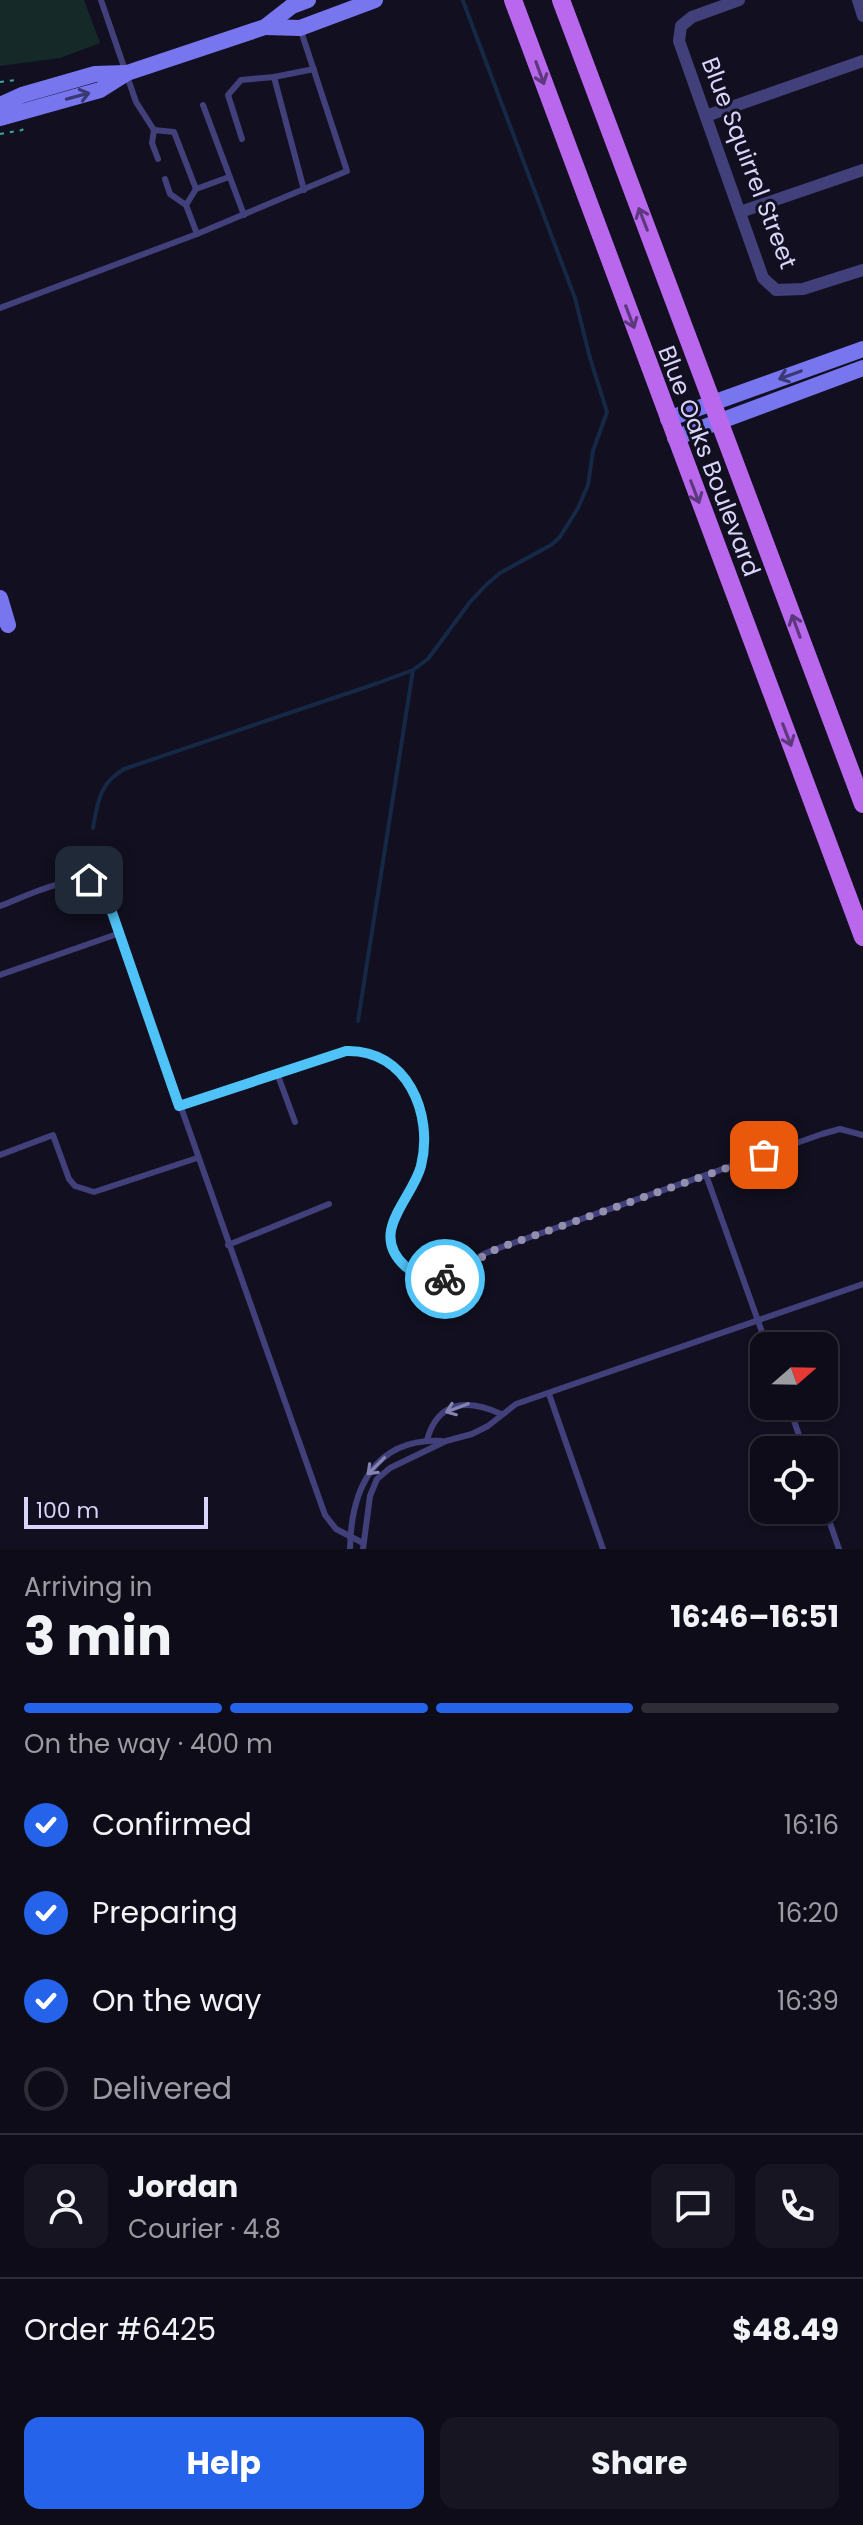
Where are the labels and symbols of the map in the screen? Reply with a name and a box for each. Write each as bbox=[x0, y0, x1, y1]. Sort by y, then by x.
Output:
street label: Blue Squirrel Street bbox=[694, 52, 805, 273]
one-way arrow bbox=[534, 60, 548, 85]
one-way arrow bbox=[65, 88, 91, 103]
one-way arrow bbox=[635, 207, 649, 232]
one-way arrow bbox=[624, 304, 638, 329]
street label: Blue Oaks Boulevard bbox=[650, 341, 769, 581]
one-way arrow bbox=[778, 369, 802, 383]
one-way arrow bbox=[689, 479, 703, 504]
one-way arrow bbox=[787, 614, 802, 639]
one-way arrow bbox=[781, 723, 795, 747]
pin bbox=[55, 846, 123, 914]
pin bbox=[730, 1121, 798, 1189]
courier bbox=[405, 1239, 485, 1319]
north arrow bbox=[750, 1332, 838, 1420]
one-way arrow bbox=[445, 1402, 470, 1416]
one-way arrow bbox=[366, 1456, 386, 1476]
scale bar bbox=[24, 1493, 208, 1529]

